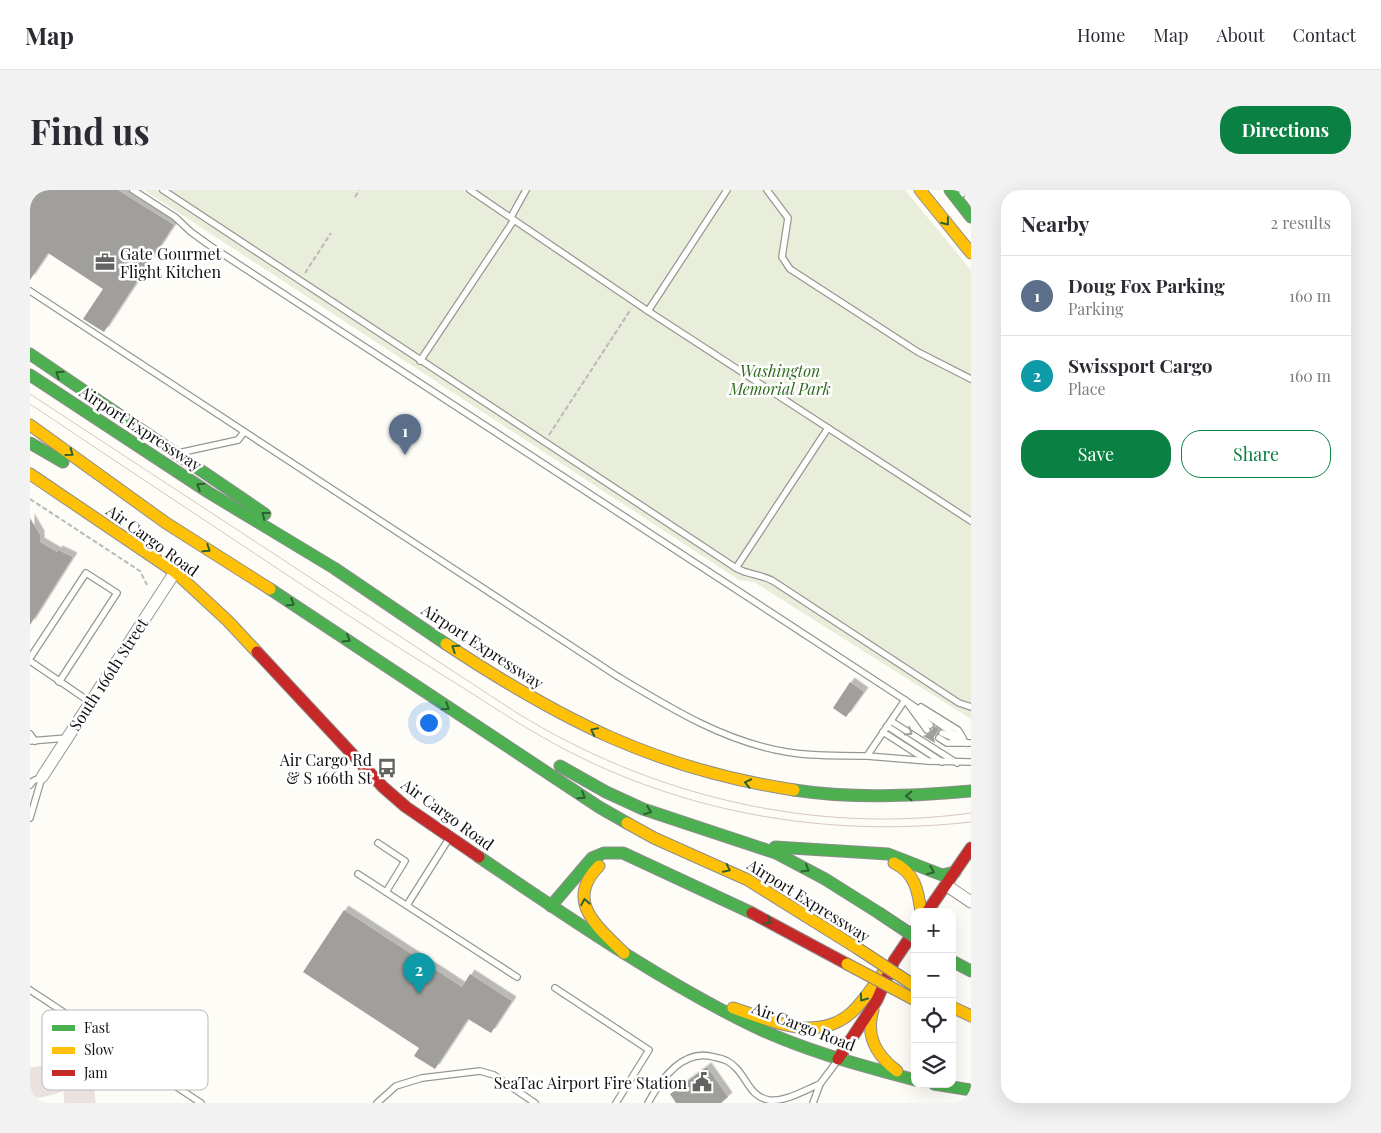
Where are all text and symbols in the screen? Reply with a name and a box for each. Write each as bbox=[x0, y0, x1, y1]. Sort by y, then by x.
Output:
text: Map bbox=[25, 19, 74, 51]
text: Home bbox=[1077, 23, 1125, 47]
text: Map bbox=[1153, 23, 1188, 47]
text: About bbox=[1216, 23, 1265, 47]
text: Contact bbox=[1293, 23, 1356, 47]
button: Directions bbox=[1220, 106, 1351, 154]
text: Find us bbox=[30, 107, 150, 154]
text: Nearby bbox=[1021, 209, 1090, 237]
text: 2 results bbox=[1271, 212, 1331, 233]
one-way arrow bbox=[940, 216, 949, 225]
place label: Gate Gourmet Flight Kitchen bbox=[120, 243, 222, 282]
office icon: Gate Gourmet Flight Kitchen bbox=[94, 251, 116, 273]
text: Doug Fox Parking bbox=[1068, 272, 1225, 298]
text: 1 bbox=[1034, 285, 1040, 306]
text: 160 m bbox=[1289, 285, 1331, 306]
text: Parking bbox=[1068, 298, 1123, 319]
text: Swissport Cargo bbox=[1068, 352, 1213, 378]
park label: Washington Memorial Park bbox=[728, 360, 831, 399]
text: 2 bbox=[1033, 365, 1041, 386]
text: 160 m bbox=[1289, 365, 1331, 386]
one-way arrow bbox=[55, 371, 65, 380]
text: Place bbox=[1068, 378, 1106, 399]
street label: Airport Expressway bbox=[75, 380, 206, 475]
pin: 1 bbox=[389, 414, 421, 455]
button: Save bbox=[1021, 430, 1171, 478]
button: Share bbox=[1181, 430, 1331, 478]
one-way arrow bbox=[64, 447, 73, 456]
one-way arrow bbox=[197, 483, 206, 492]
street label: Air Cargo Road bbox=[102, 499, 203, 581]
one-way arrow bbox=[262, 511, 271, 520]
one-way arrow bbox=[201, 543, 211, 552]
one-way arrow bbox=[286, 597, 295, 607]
street label: Airport Expressway bbox=[417, 598, 548, 693]
street label: South 166th Street bbox=[64, 613, 152, 734]
one-way arrow bbox=[341, 633, 351, 642]
one-way arrow bbox=[451, 644, 460, 654]
one-way arrow bbox=[441, 701, 450, 711]
your location bbox=[416, 710, 442, 736]
one-way arrow bbox=[904, 726, 913, 736]
one-way arrow bbox=[590, 727, 599, 738]
place label: Air Cargo Rd & S 166th St bbox=[279, 749, 372, 788]
bus stop icon: Air Cargo Rd & S 166th St bbox=[376, 757, 398, 779]
street label: Air Cargo Road bbox=[397, 773, 498, 855]
one-way arrow bbox=[743, 778, 752, 789]
one-way arrow bbox=[576, 790, 585, 800]
one-way arrow bbox=[905, 791, 913, 802]
one-way arrow bbox=[643, 805, 652, 816]
street label: Airport Expressway bbox=[743, 853, 874, 946]
one-way arrow bbox=[722, 863, 731, 873]
one-way arrow bbox=[801, 863, 810, 873]
one-way arrow bbox=[926, 865, 935, 875]
one-way arrow bbox=[580, 897, 590, 906]
map controls bbox=[911, 908, 956, 1088]
button: + bbox=[911, 908, 956, 953]
one-way arrow bbox=[763, 915, 772, 925]
pin: 2 bbox=[403, 953, 435, 994]
button: − bbox=[911, 953, 956, 998]
one-way arrow bbox=[860, 992, 869, 1002]
street label: Air Cargo Road bbox=[748, 996, 859, 1055]
button: locate bbox=[911, 998, 956, 1043]
legend bbox=[42, 1010, 208, 1090]
text: Fast bbox=[84, 1018, 111, 1037]
text: Slow bbox=[84, 1040, 114, 1059]
button: layers bbox=[911, 1043, 956, 1088]
text: Jam bbox=[83, 1063, 108, 1082]
public building icon: SeaTac Airport Fire Station bbox=[691, 1071, 713, 1093]
place label: SeaTac Airport Fire Station bbox=[494, 1072, 687, 1093]

